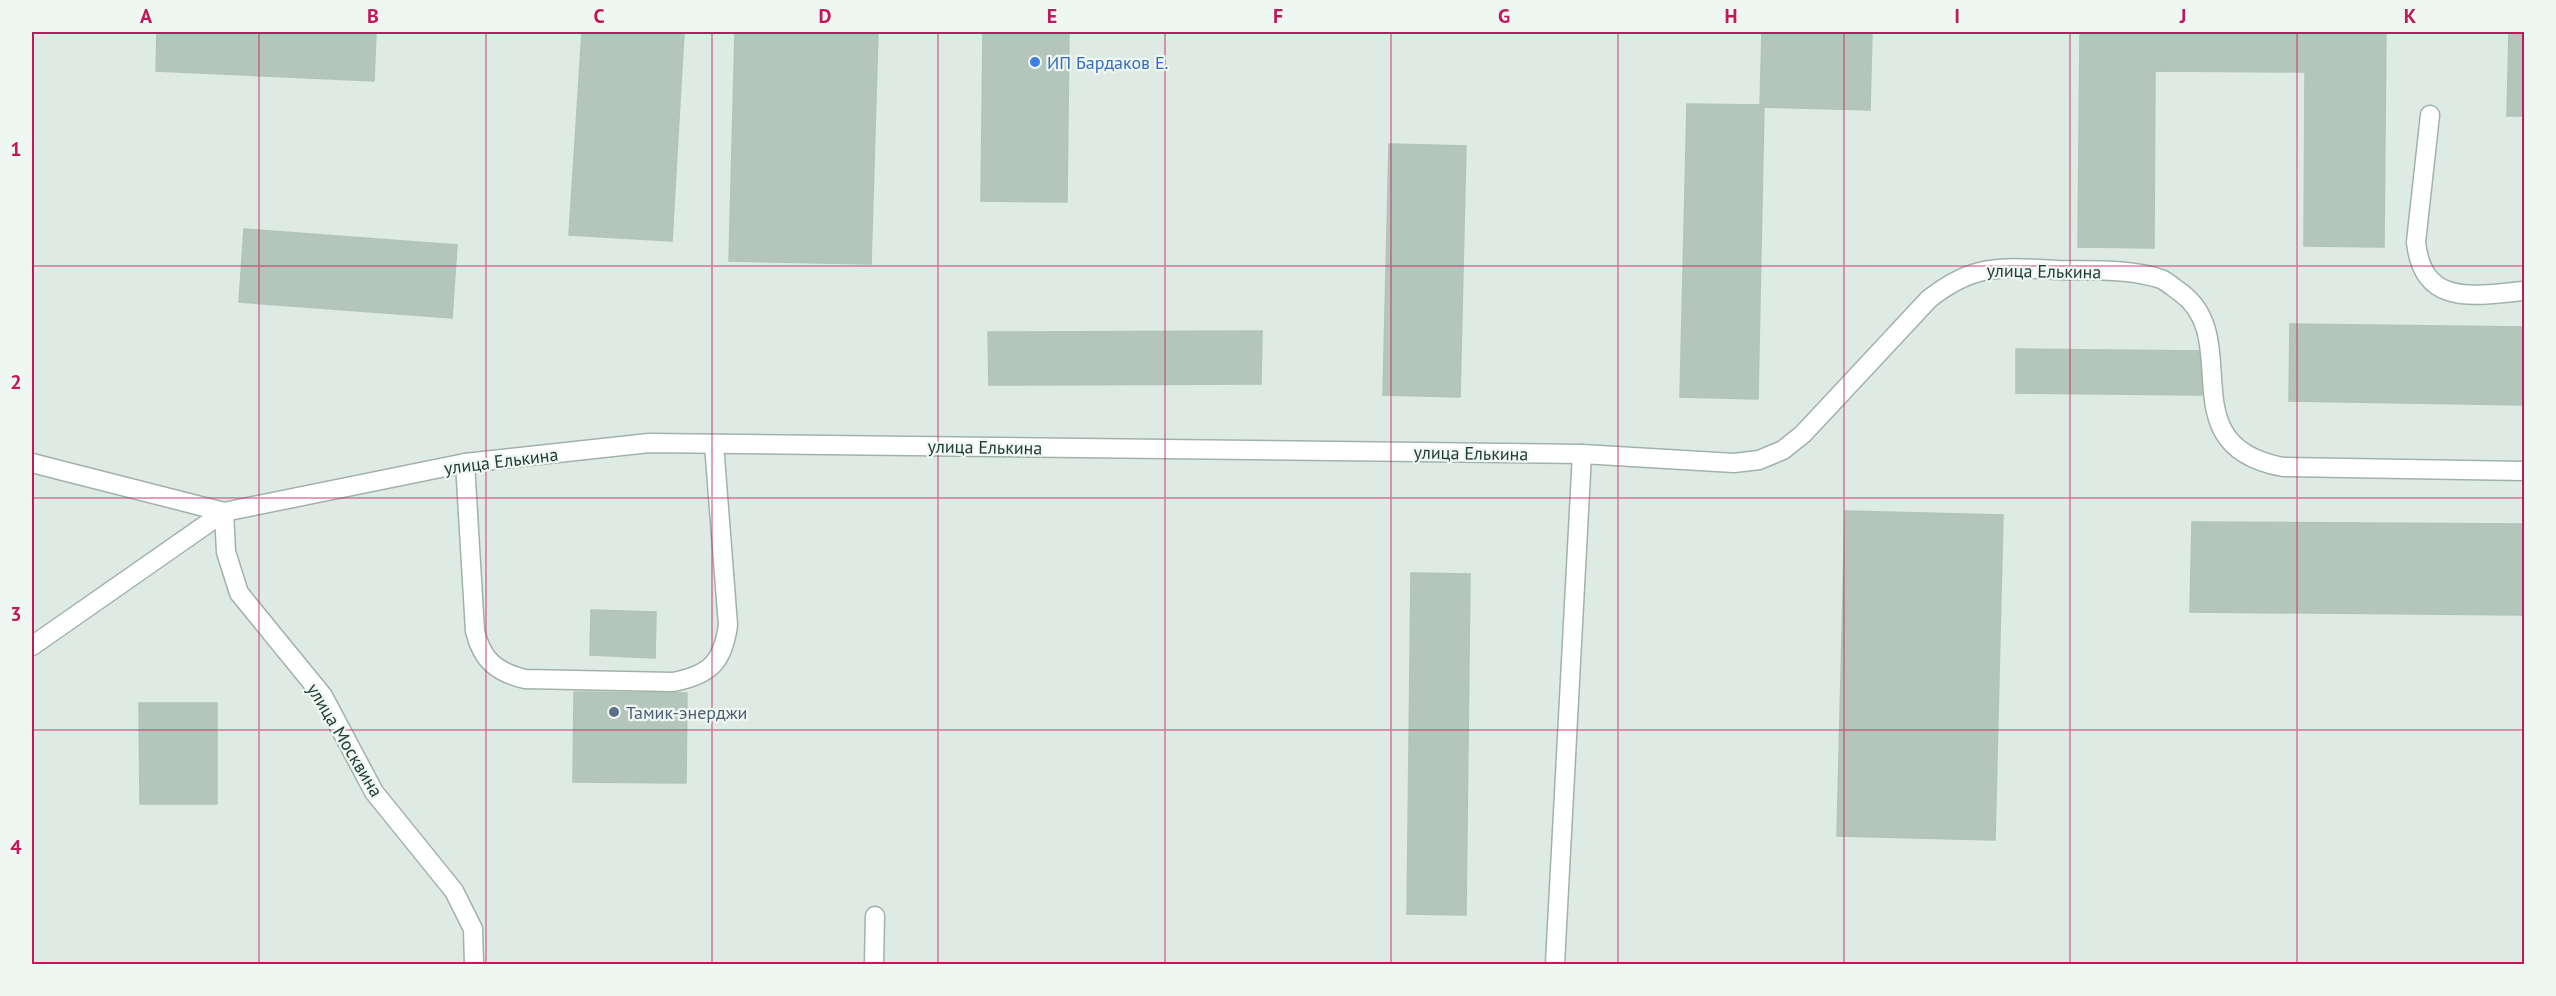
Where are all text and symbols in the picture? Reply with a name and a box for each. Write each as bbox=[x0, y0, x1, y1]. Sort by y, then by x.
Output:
text: A bbox=[140, 3, 153, 29]
text: B bbox=[367, 3, 379, 29]
text: C bbox=[593, 3, 605, 29]
text: D bbox=[819, 3, 832, 29]
text: E bbox=[1047, 3, 1057, 29]
text: F bbox=[1273, 3, 1283, 29]
text: G bbox=[1498, 3, 1510, 29]
text: H bbox=[1724, 3, 1738, 29]
text: I bbox=[1954, 3, 1960, 29]
text: J bbox=[2179, 3, 2186, 29]
text: K bbox=[2404, 3, 2417, 29]
place label: ИП Бардаков Е. bbox=[1047, 51, 1168, 74]
marker: ИП Бардаков Е. bbox=[1028, 55, 1042, 69]
text: 1 bbox=[10, 136, 22, 162]
street label: улица Елькина bbox=[1986, 259, 2102, 283]
text: 2 bbox=[10, 369, 22, 395]
street label: улица Елькина bbox=[927, 435, 1043, 459]
street label: улица Елькина bbox=[1413, 441, 1529, 465]
street label: улица Елькина bbox=[443, 443, 559, 479]
text: 3 bbox=[10, 601, 22, 627]
street label: улица Москвина bbox=[302, 679, 388, 801]
place label: Тамик-энерджи bbox=[626, 701, 747, 724]
marker: Тамик-энерджи bbox=[607, 705, 621, 719]
text: 4 bbox=[10, 834, 22, 860]

